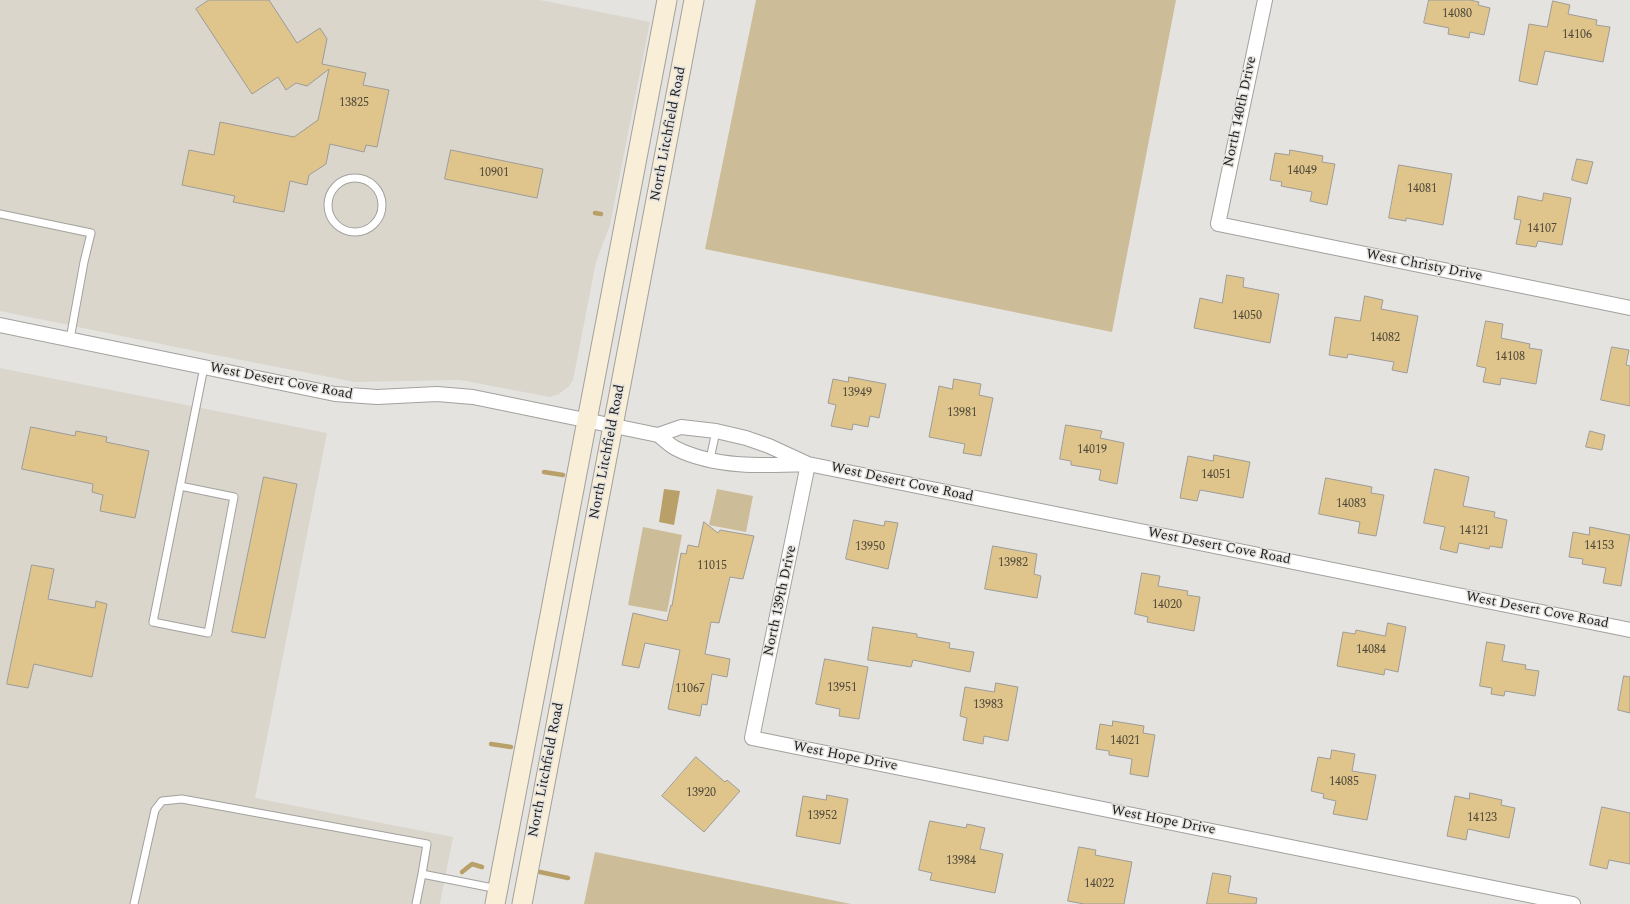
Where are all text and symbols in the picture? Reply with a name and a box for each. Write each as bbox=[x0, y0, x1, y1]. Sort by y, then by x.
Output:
house number: 14080 bbox=[1442, 8, 1472, 22]
house number: 14106 bbox=[1562, 29, 1592, 43]
street label: North 140th Drive bbox=[1221, 55, 1261, 169]
street label: North Litchfield Road bbox=[648, 65, 690, 203]
house number: 13825 bbox=[339, 97, 369, 111]
house number: 14049 bbox=[1287, 165, 1317, 179]
house number: 10901 bbox=[479, 167, 509, 181]
house number: 14081 bbox=[1407, 183, 1437, 197]
house number: 14107 bbox=[1527, 223, 1557, 237]
street label: West Christy Drive bbox=[1364, 246, 1484, 286]
house number: 14050 bbox=[1232, 310, 1262, 324]
house number: 14082 bbox=[1370, 332, 1400, 346]
house number: 14108 bbox=[1495, 351, 1525, 365]
street label: West Desert Cove Road bbox=[208, 360, 354, 404]
street label: North Litchfield Road bbox=[587, 383, 629, 521]
house number: 13949 bbox=[842, 387, 872, 401]
house number: 13981 bbox=[947, 407, 977, 421]
house number: 14019 bbox=[1077, 444, 1107, 458]
street label: West Desert Cove Road bbox=[829, 460, 975, 506]
house number: 14051 bbox=[1201, 469, 1231, 483]
house number: 14083 bbox=[1336, 498, 1366, 512]
street label: West Desert Cove Road bbox=[1146, 525, 1292, 569]
house number: 14121 bbox=[1459, 525, 1489, 539]
house number: 14153 bbox=[1584, 540, 1614, 554]
house number: 13950 bbox=[855, 541, 885, 555]
street label: North 139th Drive bbox=[761, 544, 801, 658]
house number: 13982 bbox=[998, 557, 1028, 571]
house number: 11015 bbox=[697, 560, 727, 574]
street label: West Desert Cove Road bbox=[1464, 589, 1610, 633]
house number: 14020 bbox=[1152, 599, 1182, 613]
house number: 14084 bbox=[1356, 644, 1386, 658]
house number: 13951 bbox=[827, 682, 857, 696]
house number: 11067 bbox=[675, 683, 705, 697]
house number: 13983 bbox=[973, 699, 1003, 713]
street label: North Litchfield Road bbox=[526, 701, 568, 839]
house number: 14021 bbox=[1110, 735, 1140, 749]
street label: West Hope Drive bbox=[791, 739, 899, 775]
house number: 14085 bbox=[1329, 776, 1359, 790]
house number: 13920 bbox=[686, 787, 716, 801]
street label: West Hope Drive bbox=[1109, 803, 1217, 839]
house number: 13952 bbox=[807, 810, 837, 824]
house number: 14123 bbox=[1467, 812, 1497, 826]
house number: 13984 bbox=[946, 855, 976, 869]
house number: 14022 bbox=[1084, 878, 1114, 892]

